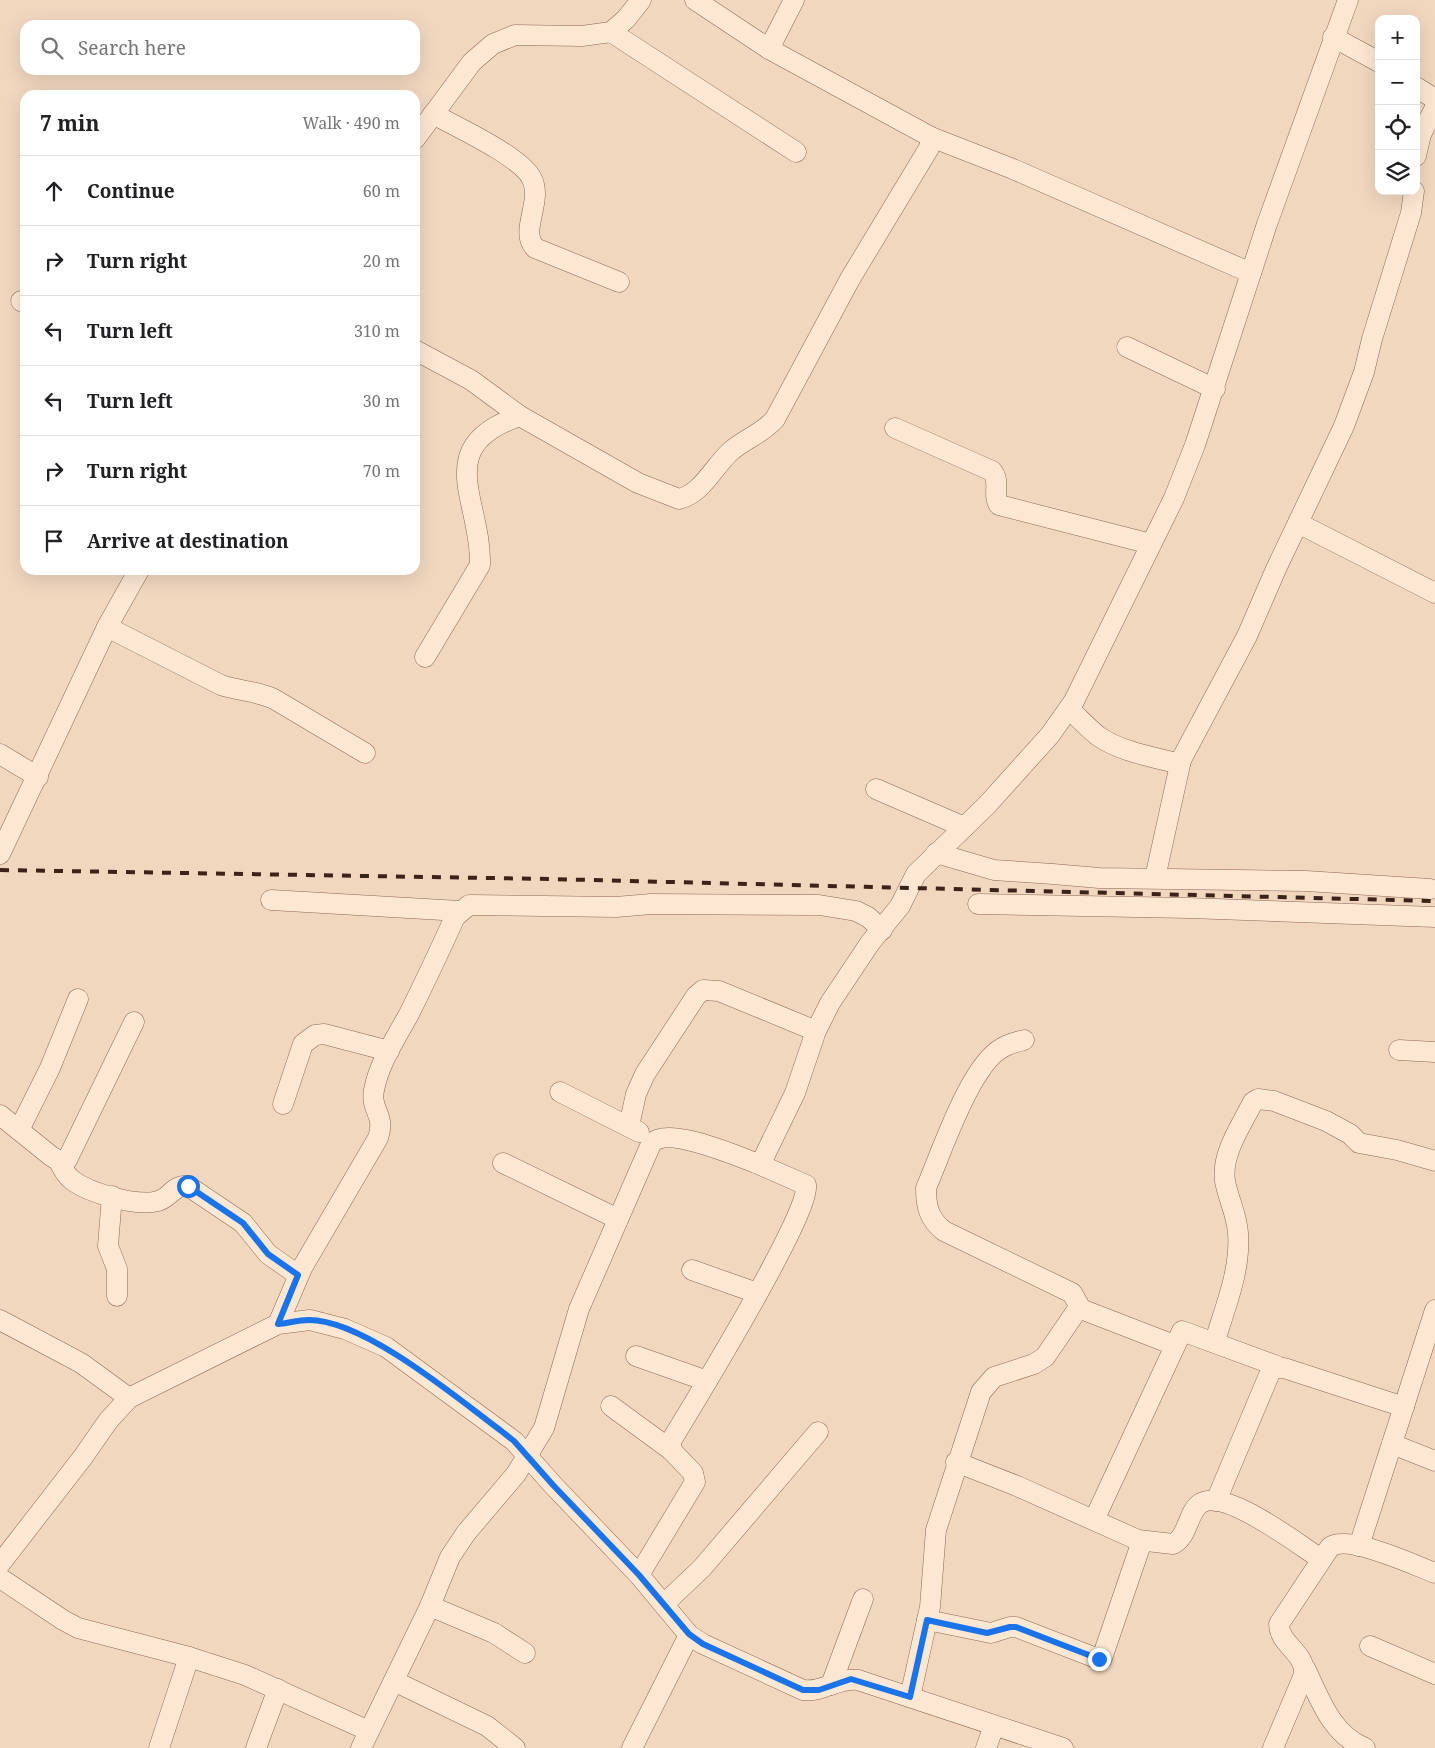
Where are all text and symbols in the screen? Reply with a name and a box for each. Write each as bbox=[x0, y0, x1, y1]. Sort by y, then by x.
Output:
map controls bbox=[1375, 15, 1420, 195]
button: + bbox=[1375, 15, 1420, 60]
search box bbox=[20, 20, 420, 75]
icon: search bbox=[38, 34, 66, 62]
text: Search here bbox=[78, 35, 186, 61]
button: − bbox=[1375, 60, 1420, 105]
button: locate bbox=[1375, 105, 1420, 150]
text: 7 min bbox=[40, 109, 99, 137]
text: Walk · 490 m bbox=[303, 112, 400, 134]
button: layers bbox=[1375, 150, 1420, 195]
icon: ahead bbox=[40, 177, 68, 205]
text: Continue bbox=[87, 178, 175, 204]
text: 60 m bbox=[363, 180, 400, 202]
icon: right bbox=[40, 247, 68, 275]
text: Turn right bbox=[87, 248, 187, 274]
text: 20 m bbox=[363, 250, 400, 272]
icon: left bbox=[40, 317, 68, 345]
text: Turn left bbox=[87, 318, 173, 344]
text: 310 m bbox=[354, 320, 400, 342]
icon: left bbox=[40, 387, 68, 415]
text: Turn left bbox=[87, 388, 173, 414]
text: 30 m bbox=[363, 390, 400, 412]
icon: right bbox=[40, 457, 68, 485]
text: Turn right bbox=[87, 458, 187, 484]
text: 70 m bbox=[363, 460, 400, 482]
icon: arrive bbox=[40, 527, 68, 555]
text: Arrive at destination bbox=[87, 528, 289, 554]
route start bbox=[177, 1175, 200, 1198]
route end bbox=[1088, 1648, 1111, 1671]

